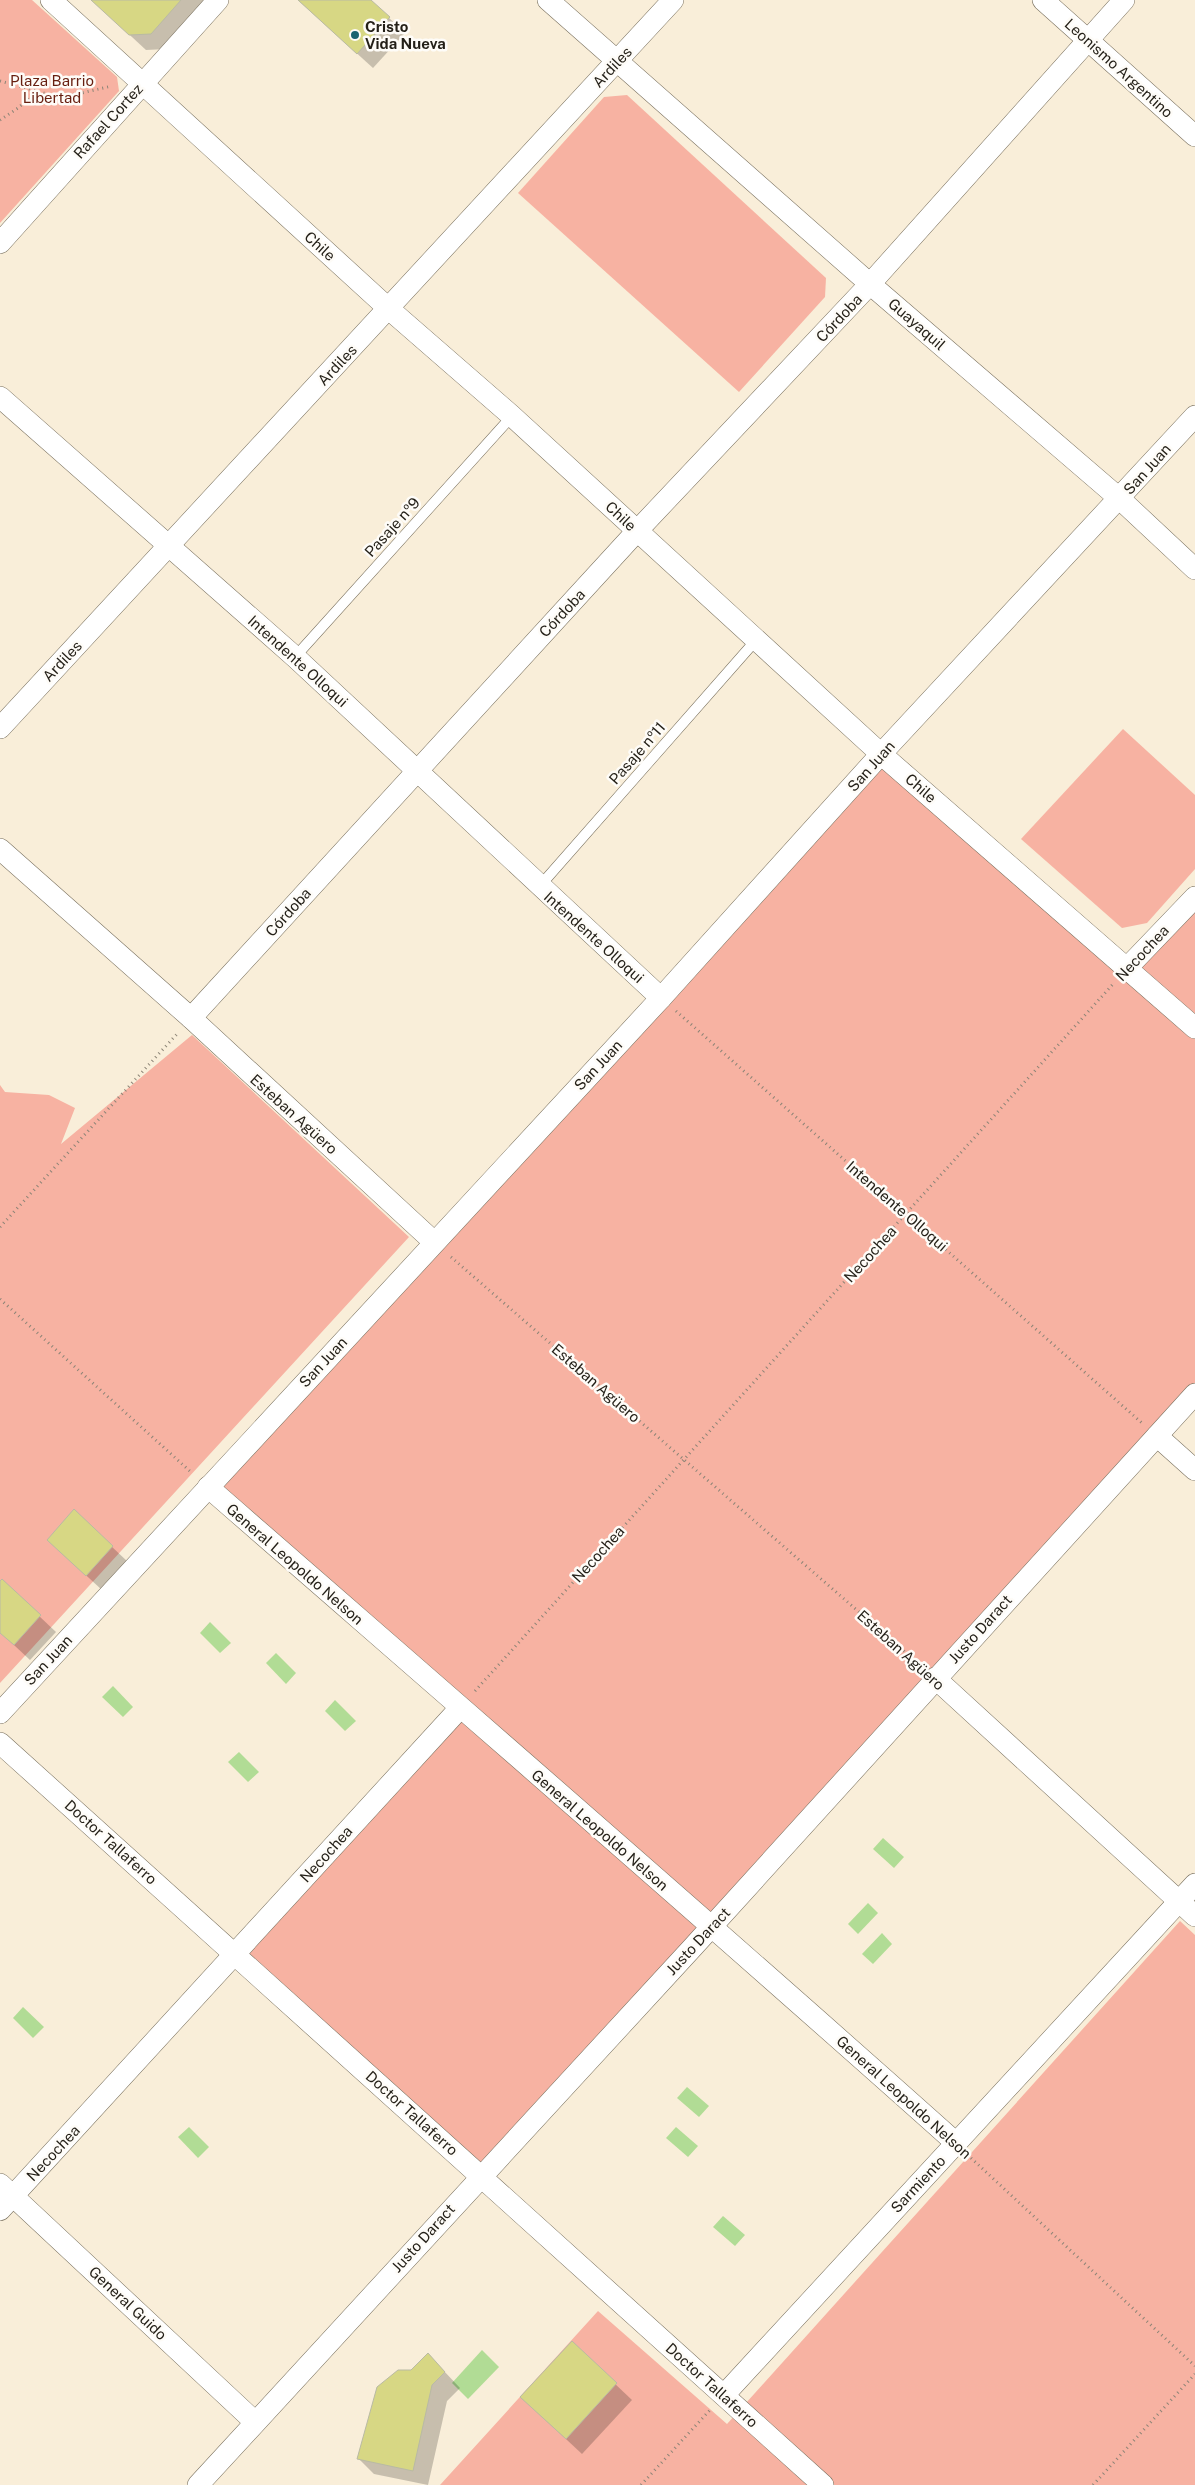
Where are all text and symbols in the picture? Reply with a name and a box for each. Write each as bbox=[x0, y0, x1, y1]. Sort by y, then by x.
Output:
street label: Leonismo Argentino bbox=[1062, 15, 1176, 121]
place label: Cristo Vida Nueva bbox=[365, 18, 446, 52]
marker: Cristo Vida Nueva bbox=[349, 29, 361, 41]
street label: Ardiles bbox=[589, 43, 635, 91]
park label: Plaza Barrio Libertad bbox=[10, 72, 94, 106]
street label: Rafael Cortez bbox=[70, 80, 146, 162]
street label: Chile bbox=[301, 228, 339, 264]
street label: Córdoba bbox=[813, 291, 865, 345]
street label: Guayaquil bbox=[885, 295, 949, 353]
street label: Ardiles bbox=[314, 341, 360, 389]
street label: San Juan bbox=[1120, 440, 1174, 498]
street label: Pasaje nº9 bbox=[361, 494, 423, 560]
street label: Chile bbox=[602, 498, 640, 534]
street label: Córdoba bbox=[536, 586, 588, 640]
street label: Intendente Olloqui bbox=[245, 612, 351, 710]
street label: Ardiles bbox=[39, 637, 85, 685]
street label: Pasaje nº11 bbox=[605, 719, 669, 787]
street label: San Juan bbox=[844, 737, 898, 795]
street label: Chile bbox=[902, 770, 940, 806]
street label: Córdoba bbox=[262, 884, 314, 940]
street label: Intendente Olloqui bbox=[541, 888, 647, 986]
street label: Necochea bbox=[1112, 922, 1172, 984]
street label: San Juan bbox=[571, 1037, 625, 1093]
street label: Esteban Agüero bbox=[247, 1071, 341, 1157]
street label: Intendente Olloqui bbox=[843, 1158, 951, 1254]
street label: Necochea bbox=[840, 1222, 900, 1286]
street label: San Juan bbox=[296, 1334, 350, 1390]
street label: Esteban Agüero bbox=[548, 1340, 644, 1426]
street label: General Leopoldo Nelson bbox=[223, 1500, 367, 1628]
street label: Necochea bbox=[568, 1522, 628, 1586]
street label: Justo Daract bbox=[945, 1591, 1015, 1667]
street label: Esteban Agüero bbox=[854, 1607, 948, 1693]
street label: San Juan bbox=[21, 1632, 75, 1688]
street label: General Leopoldo Nelson bbox=[528, 1766, 672, 1894]
street label: Doctor Tallaferro bbox=[62, 1796, 160, 1888]
street label: Necochea bbox=[296, 1822, 356, 1886]
street label: Justo Daract bbox=[663, 1904, 734, 1978]
street label: General Leopoldo Nelson bbox=[833, 2032, 975, 2162]
street label: Doctor Tallaferro bbox=[363, 2067, 461, 2159]
street label: Necochea bbox=[23, 2122, 83, 2184]
street label: Sarmiento bbox=[887, 2152, 949, 2216]
street label: Justo Daract bbox=[388, 2200, 458, 2276]
street label: General Guido bbox=[86, 2263, 170, 2343]
street label: Doctor Tallaferro bbox=[663, 2339, 761, 2431]

